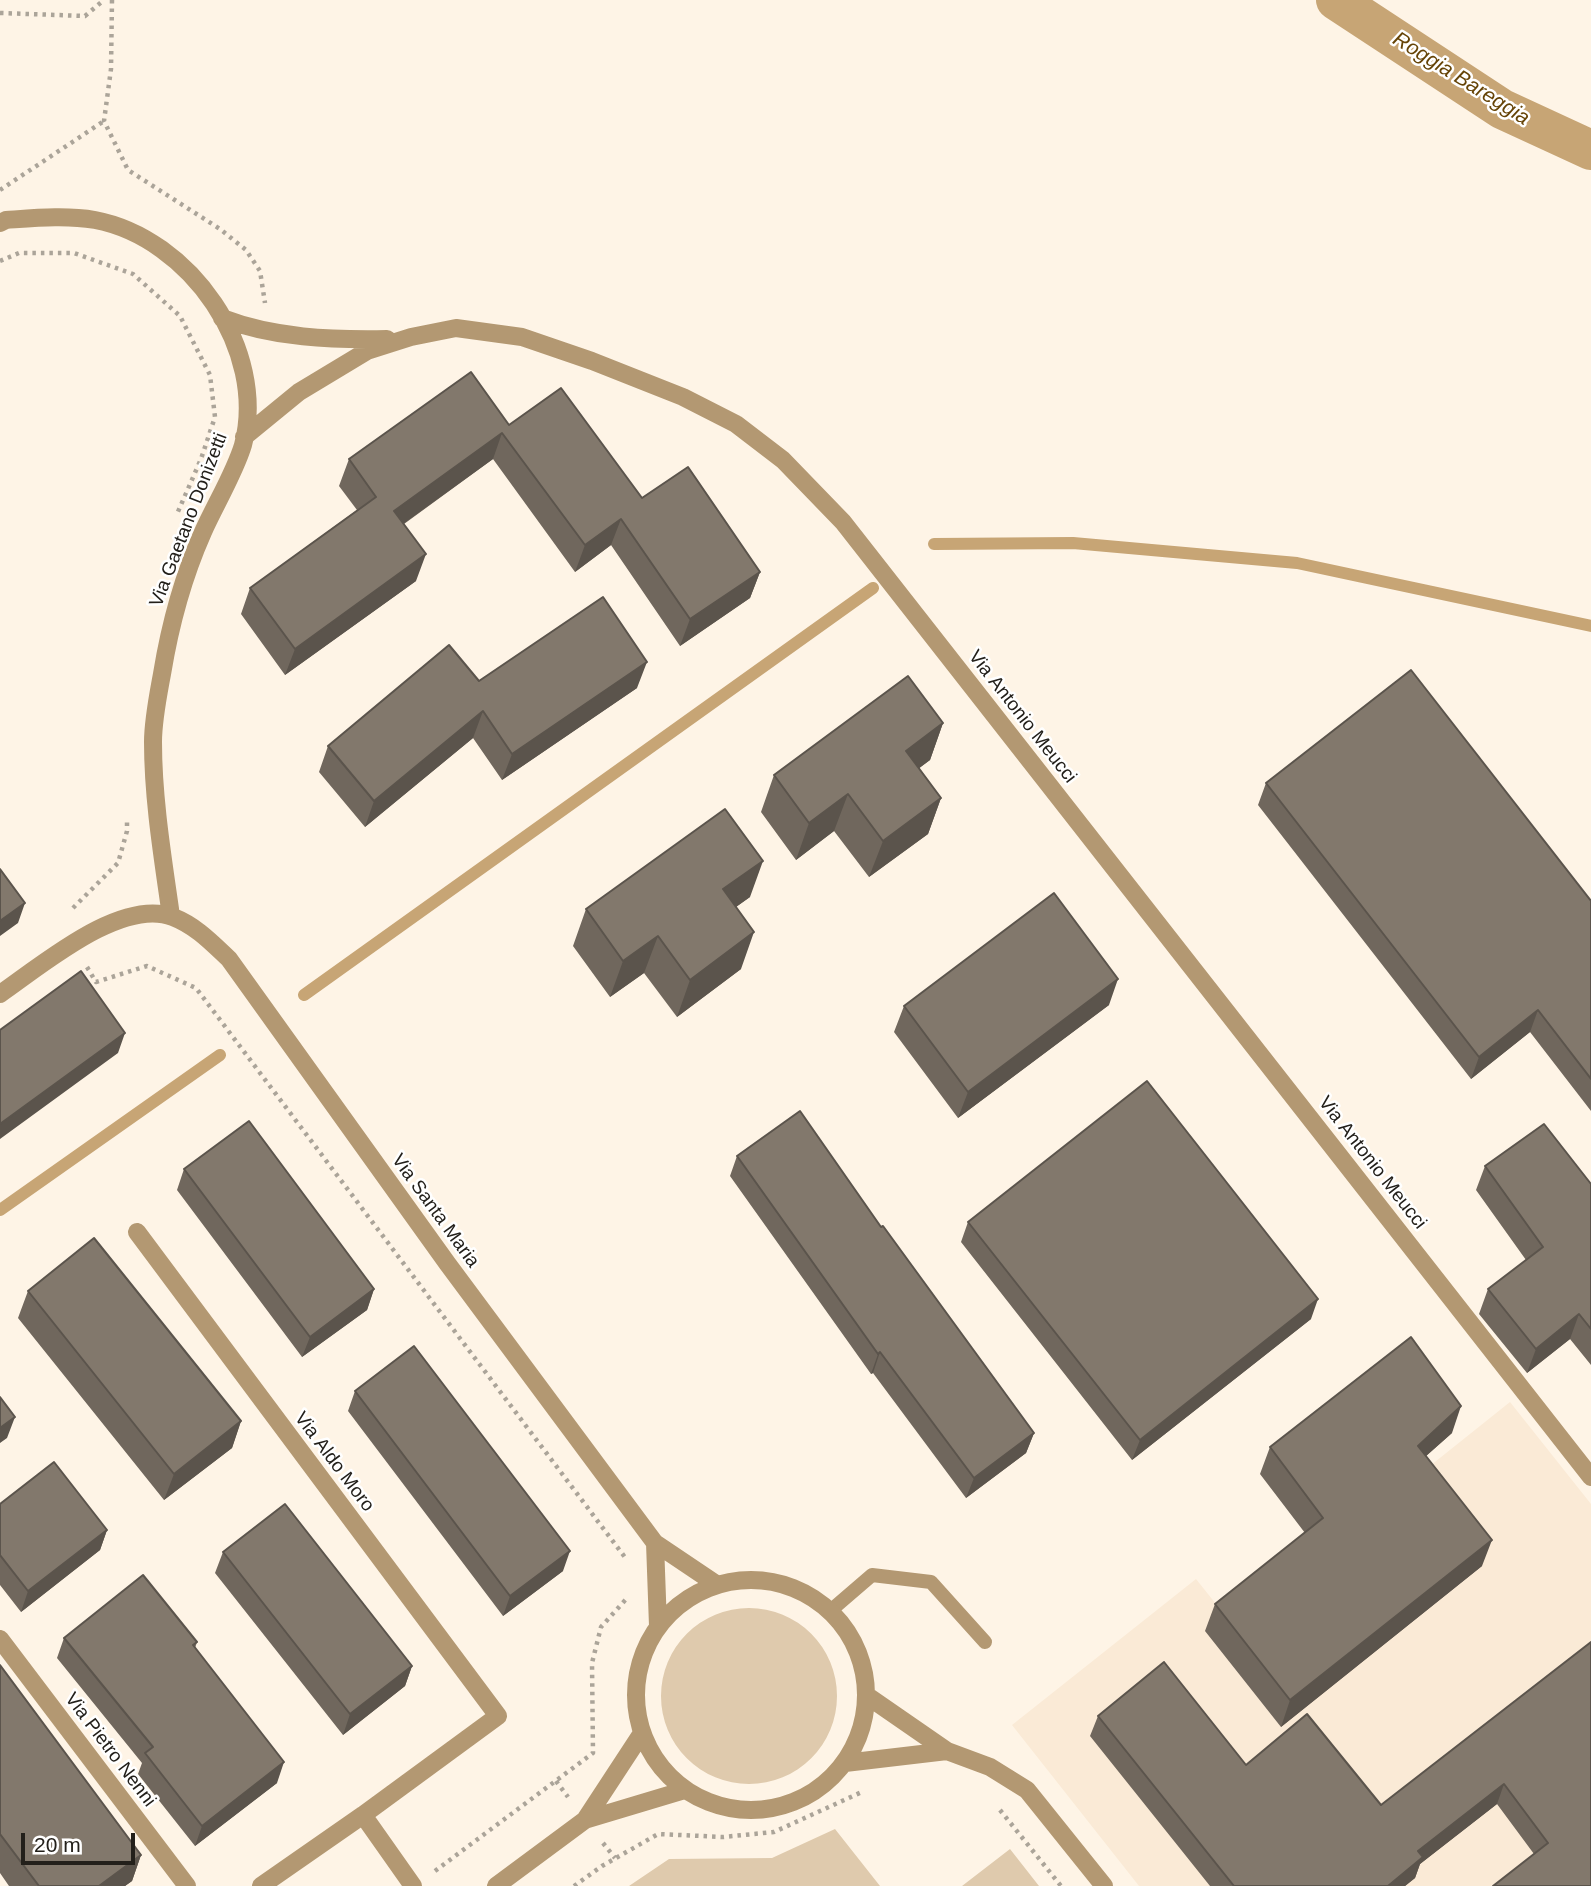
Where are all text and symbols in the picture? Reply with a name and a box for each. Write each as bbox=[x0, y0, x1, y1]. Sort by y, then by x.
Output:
water label: Roggia Bareggia bbox=[1388, 27, 1534, 131]
street label: Via Gaetano Donizetti bbox=[145, 430, 233, 610]
street label: Via Antonio Meucci bbox=[963, 646, 1081, 788]
street label: Via Antonio Meucci bbox=[1313, 1092, 1431, 1234]
street label: Via Santa Maria bbox=[386, 1150, 484, 1272]
street label: Via Aldo Moro bbox=[289, 1408, 379, 1516]
street label: Via Pietro Nenni bbox=[60, 1688, 160, 1812]
scale bar bbox=[24, 1820, 138, 1864]
text: 20 m bbox=[34, 1833, 81, 1856]

